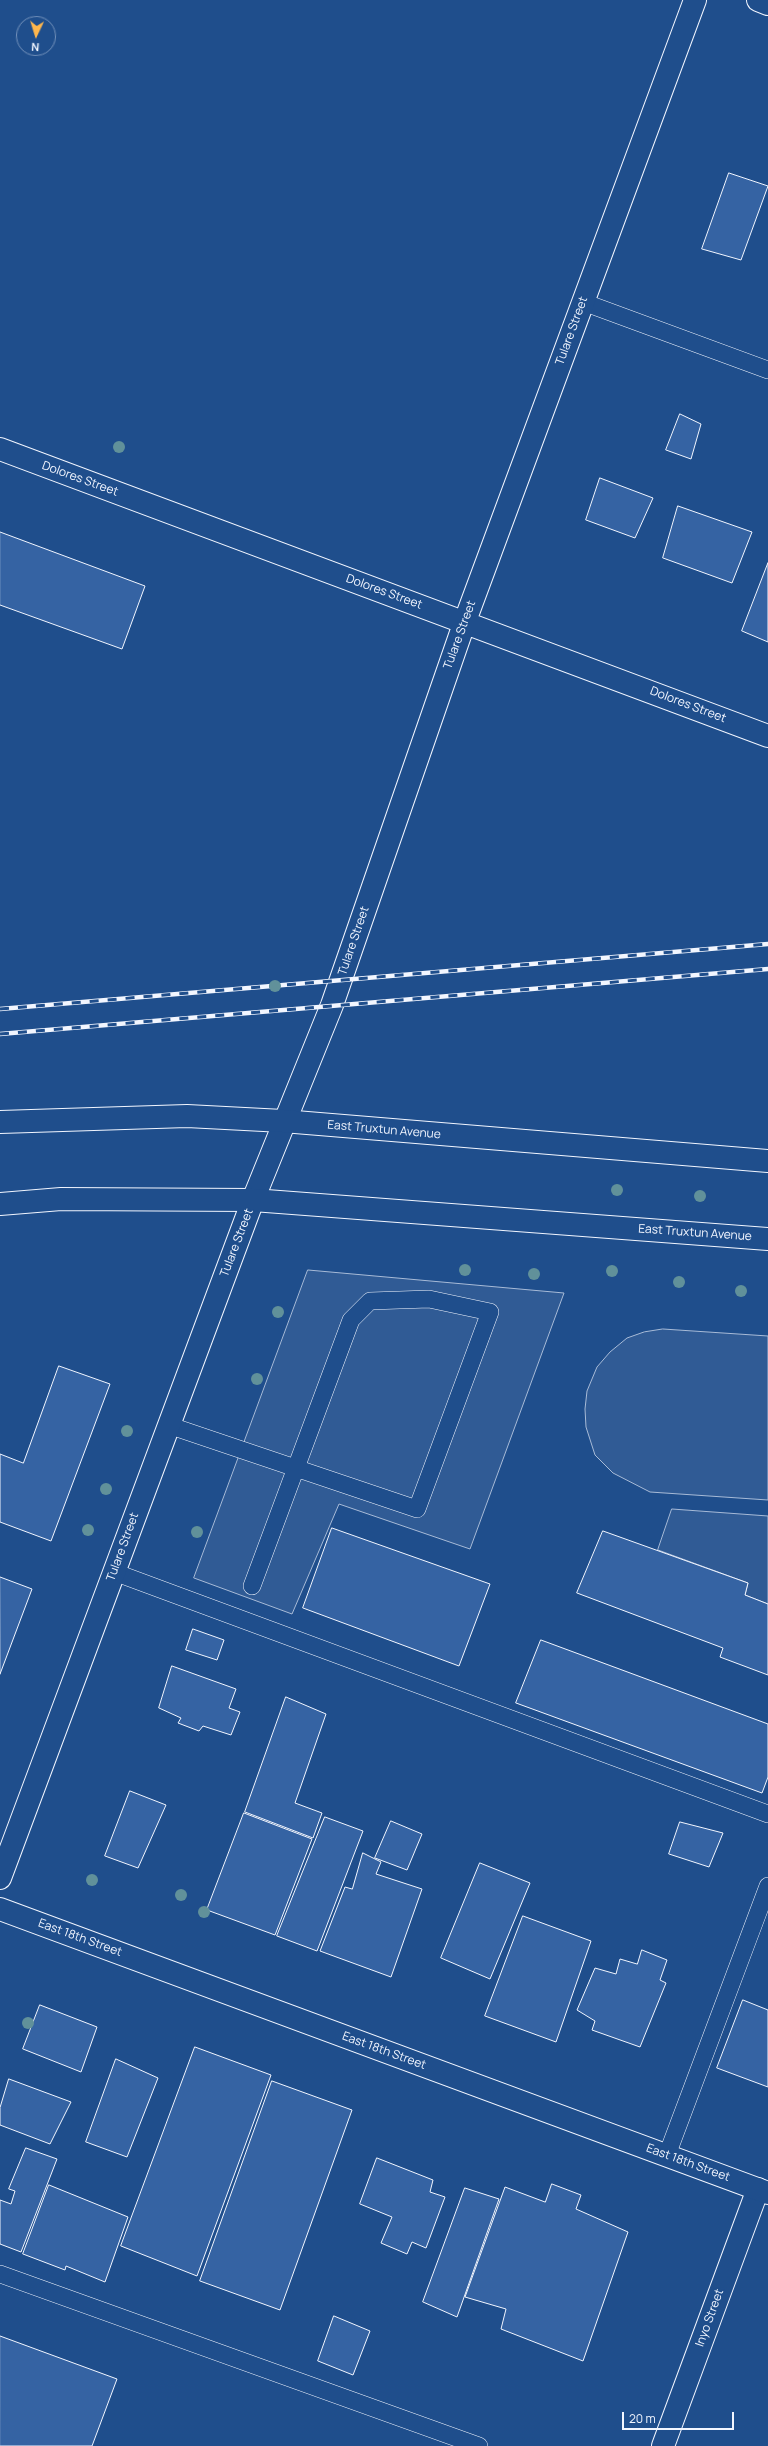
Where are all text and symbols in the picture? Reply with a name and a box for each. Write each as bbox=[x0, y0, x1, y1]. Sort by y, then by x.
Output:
north arrow bbox=[16, 16, 56, 56]
text: N bbox=[31, 40, 40, 55]
street label: Tulare Street bbox=[553, 295, 591, 367]
street label: Dolores Street bbox=[40, 459, 120, 499]
street label: Dolores Street bbox=[344, 572, 424, 612]
street label: Tulare Street bbox=[441, 599, 479, 671]
street label: Dolores Street bbox=[648, 684, 728, 726]
street label: Tulare Street bbox=[335, 905, 373, 977]
street label: East Truxtun Avenue bbox=[327, 1118, 441, 1142]
street label: Tulare Street bbox=[217, 1207, 257, 1279]
street label: East Truxtun Avenue bbox=[638, 1222, 752, 1244]
street label: Tulare Street bbox=[104, 1511, 142, 1583]
street label: East 18th Street bbox=[36, 1916, 124, 1960]
street label: East 18th Street bbox=[340, 2029, 428, 2073]
street label: East 18th Street bbox=[644, 2141, 732, 2185]
street label: Inyo Street bbox=[693, 2287, 727, 2349]
scale bar bbox=[624, 2404, 736, 2430]
text: 20 m bbox=[629, 2410, 656, 2427]

